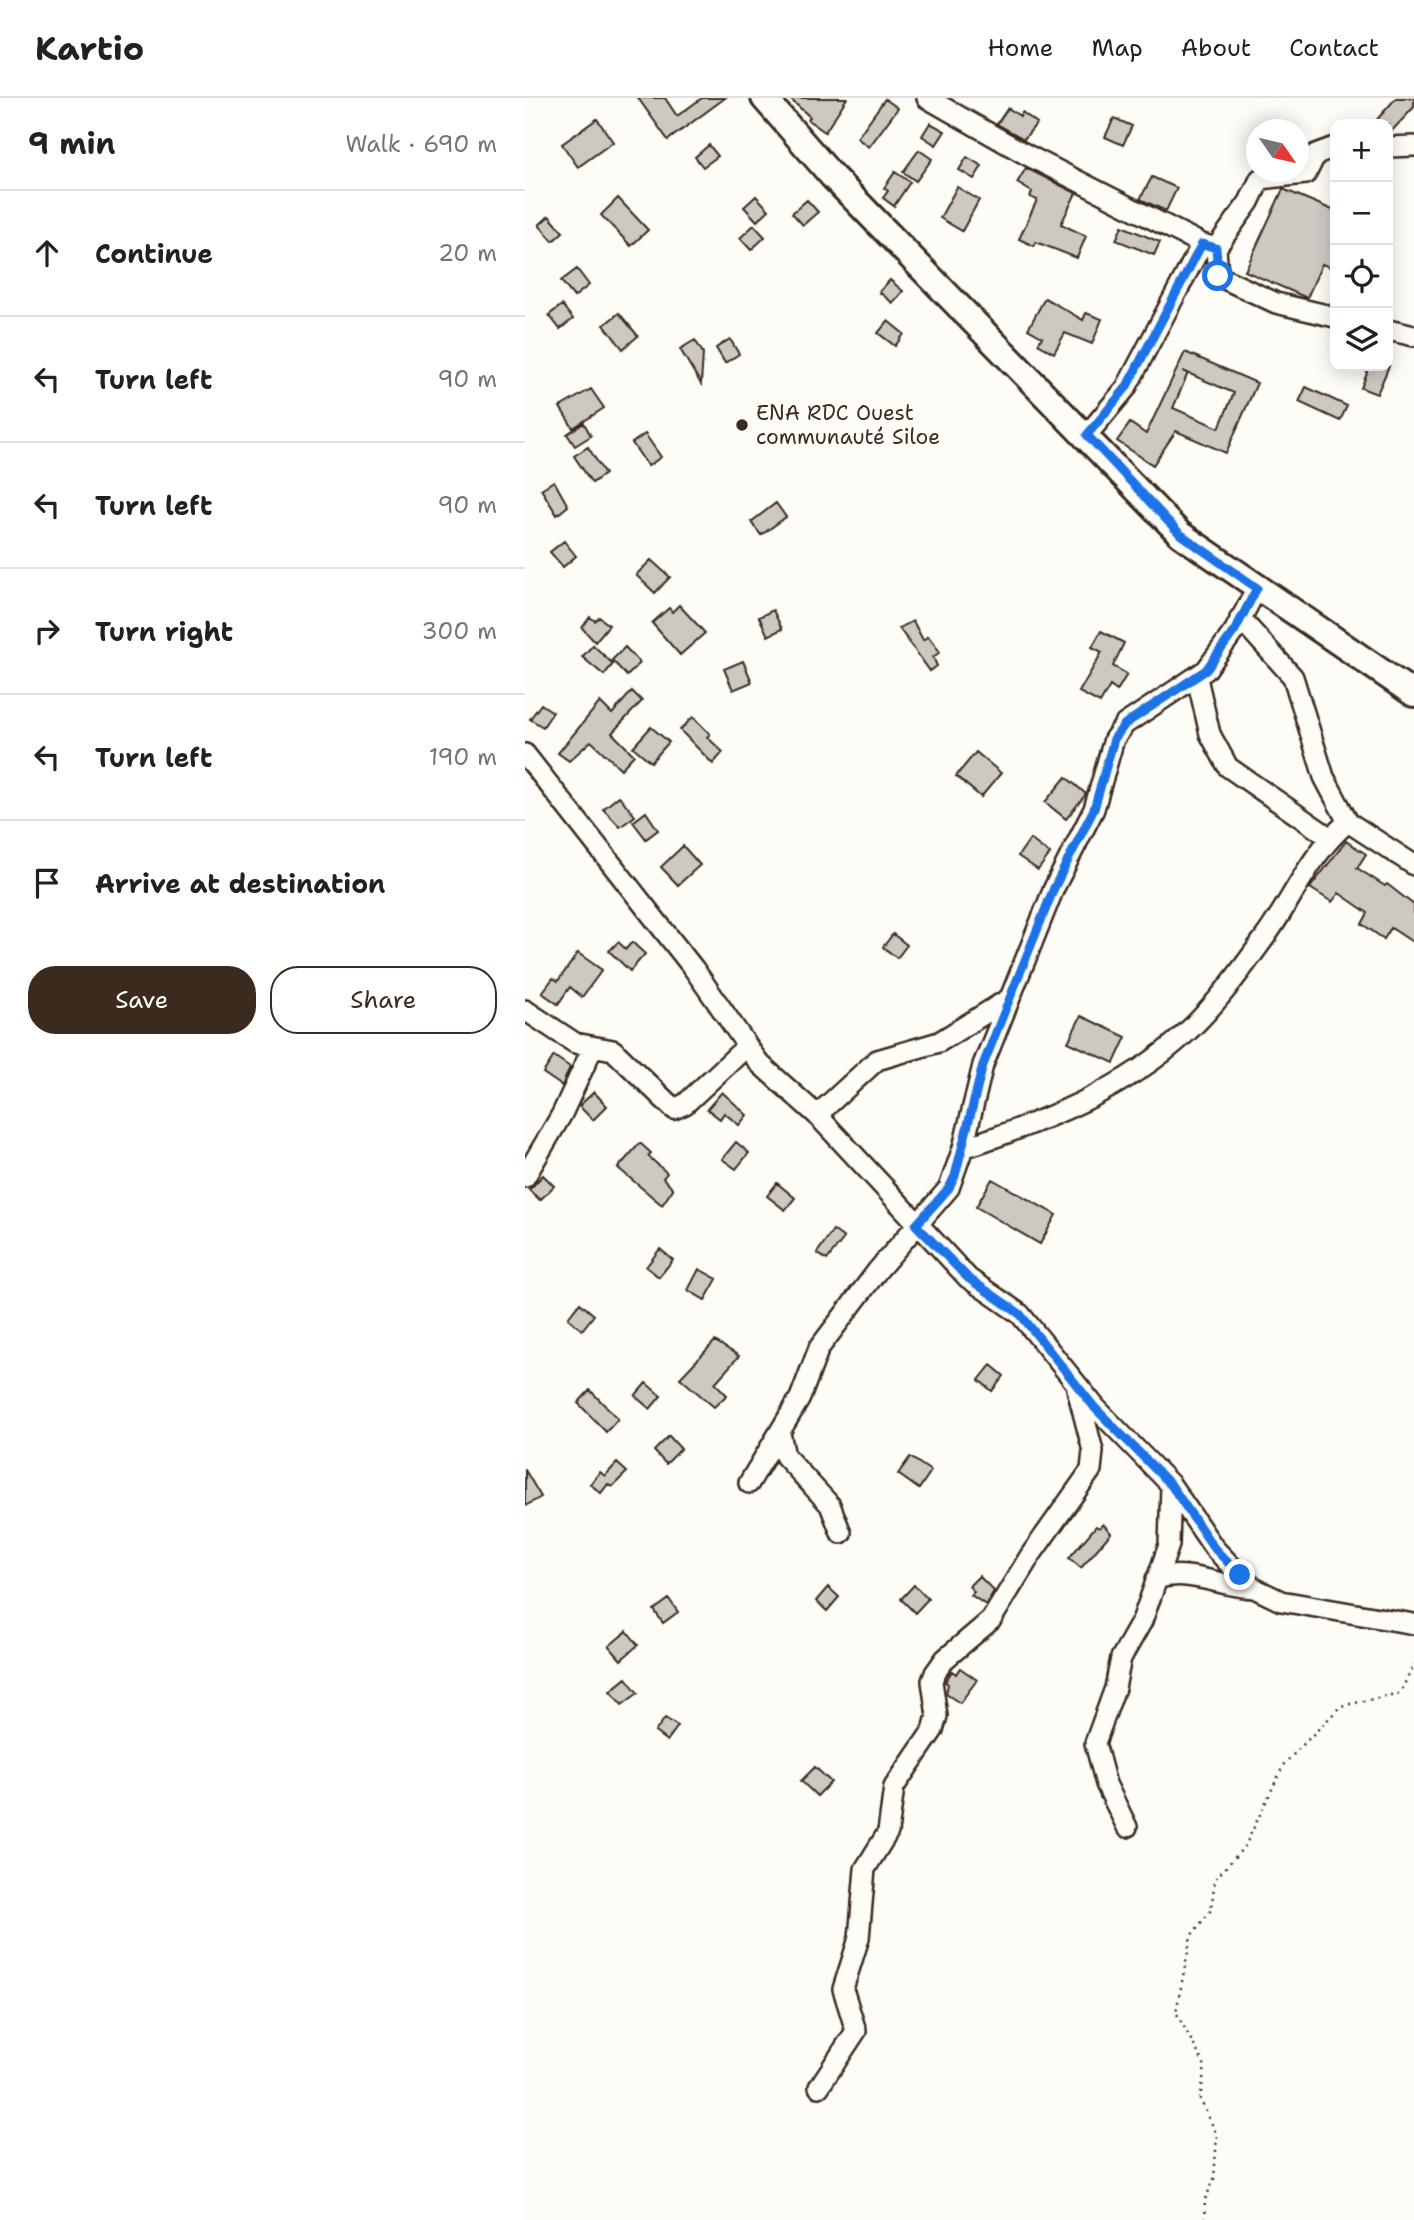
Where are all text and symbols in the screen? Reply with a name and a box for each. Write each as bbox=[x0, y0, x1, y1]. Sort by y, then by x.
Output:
text: Kartio bbox=[35, 26, 144, 71]
text: Home bbox=[987, 32, 1053, 64]
text: Map bbox=[1091, 32, 1143, 64]
text: About bbox=[1181, 32, 1251, 64]
text: Contact bbox=[1289, 32, 1379, 64]
north arrow bbox=[1246, 119, 1309, 182]
map controls bbox=[1330, 119, 1393, 371]
button: + bbox=[1330, 119, 1393, 182]
text: 9 min bbox=[28, 123, 115, 164]
text: Walk · 690 m bbox=[345, 129, 497, 159]
button: − bbox=[1330, 182, 1393, 245]
icon: ahead bbox=[28, 234, 66, 272]
text: Continue bbox=[95, 236, 213, 271]
text: 20 m bbox=[438, 238, 497, 268]
button: locate bbox=[1330, 245, 1393, 308]
route start bbox=[1202, 260, 1233, 291]
button: layers bbox=[1330, 308, 1393, 371]
icon: left bbox=[28, 360, 66, 398]
text: Turn left bbox=[95, 362, 212, 397]
text: 90 m bbox=[437, 364, 497, 394]
place label: ENA RDC Ouest communauté Siloe bbox=[756, 399, 940, 451]
marker: ENA RDC Ouest communauté Siloe bbox=[734, 417, 750, 433]
icon: left bbox=[28, 486, 66, 524]
text: Turn left bbox=[95, 488, 212, 523]
text: 90 m bbox=[437, 490, 497, 520]
icon: right bbox=[28, 612, 66, 650]
text: Turn right bbox=[95, 614, 233, 649]
text: 300 m bbox=[422, 616, 497, 646]
icon: left bbox=[28, 738, 66, 776]
text: Turn left bbox=[95, 740, 212, 775]
text: 190 m bbox=[429, 742, 497, 772]
icon: arrive bbox=[28, 864, 66, 902]
text: Arrive at destination bbox=[95, 866, 385, 901]
button: Save bbox=[28, 966, 256, 1034]
button: Share bbox=[270, 966, 497, 1034]
route end bbox=[1224, 1559, 1255, 1590]

